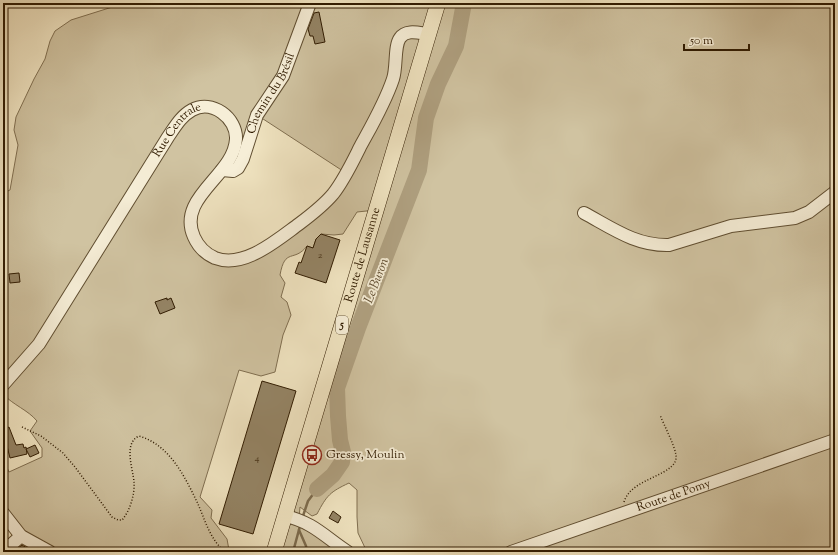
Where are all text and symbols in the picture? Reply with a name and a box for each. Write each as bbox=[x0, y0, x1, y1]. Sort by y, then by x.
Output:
scale bar bbox=[684, 26, 749, 52]
text: 50 m bbox=[689, 32, 713, 50]
street label: Chemin du Brésil bbox=[242, 50, 300, 136]
street label: Rue Centrale bbox=[148, 98, 203, 161]
street label: Route de Lausanne bbox=[340, 205, 386, 305]
house number: 2 bbox=[318, 248, 323, 263]
water label: Le Buron bbox=[360, 256, 394, 306]
road number: 5 bbox=[336, 316, 348, 334]
bus stop icon: Gressy, Moulin bbox=[301, 444, 323, 466]
place label: Gressy, Moulin bbox=[326, 446, 405, 464]
house number: 4 bbox=[254, 451, 260, 466]
street label: Route de Pomy bbox=[634, 475, 713, 517]

